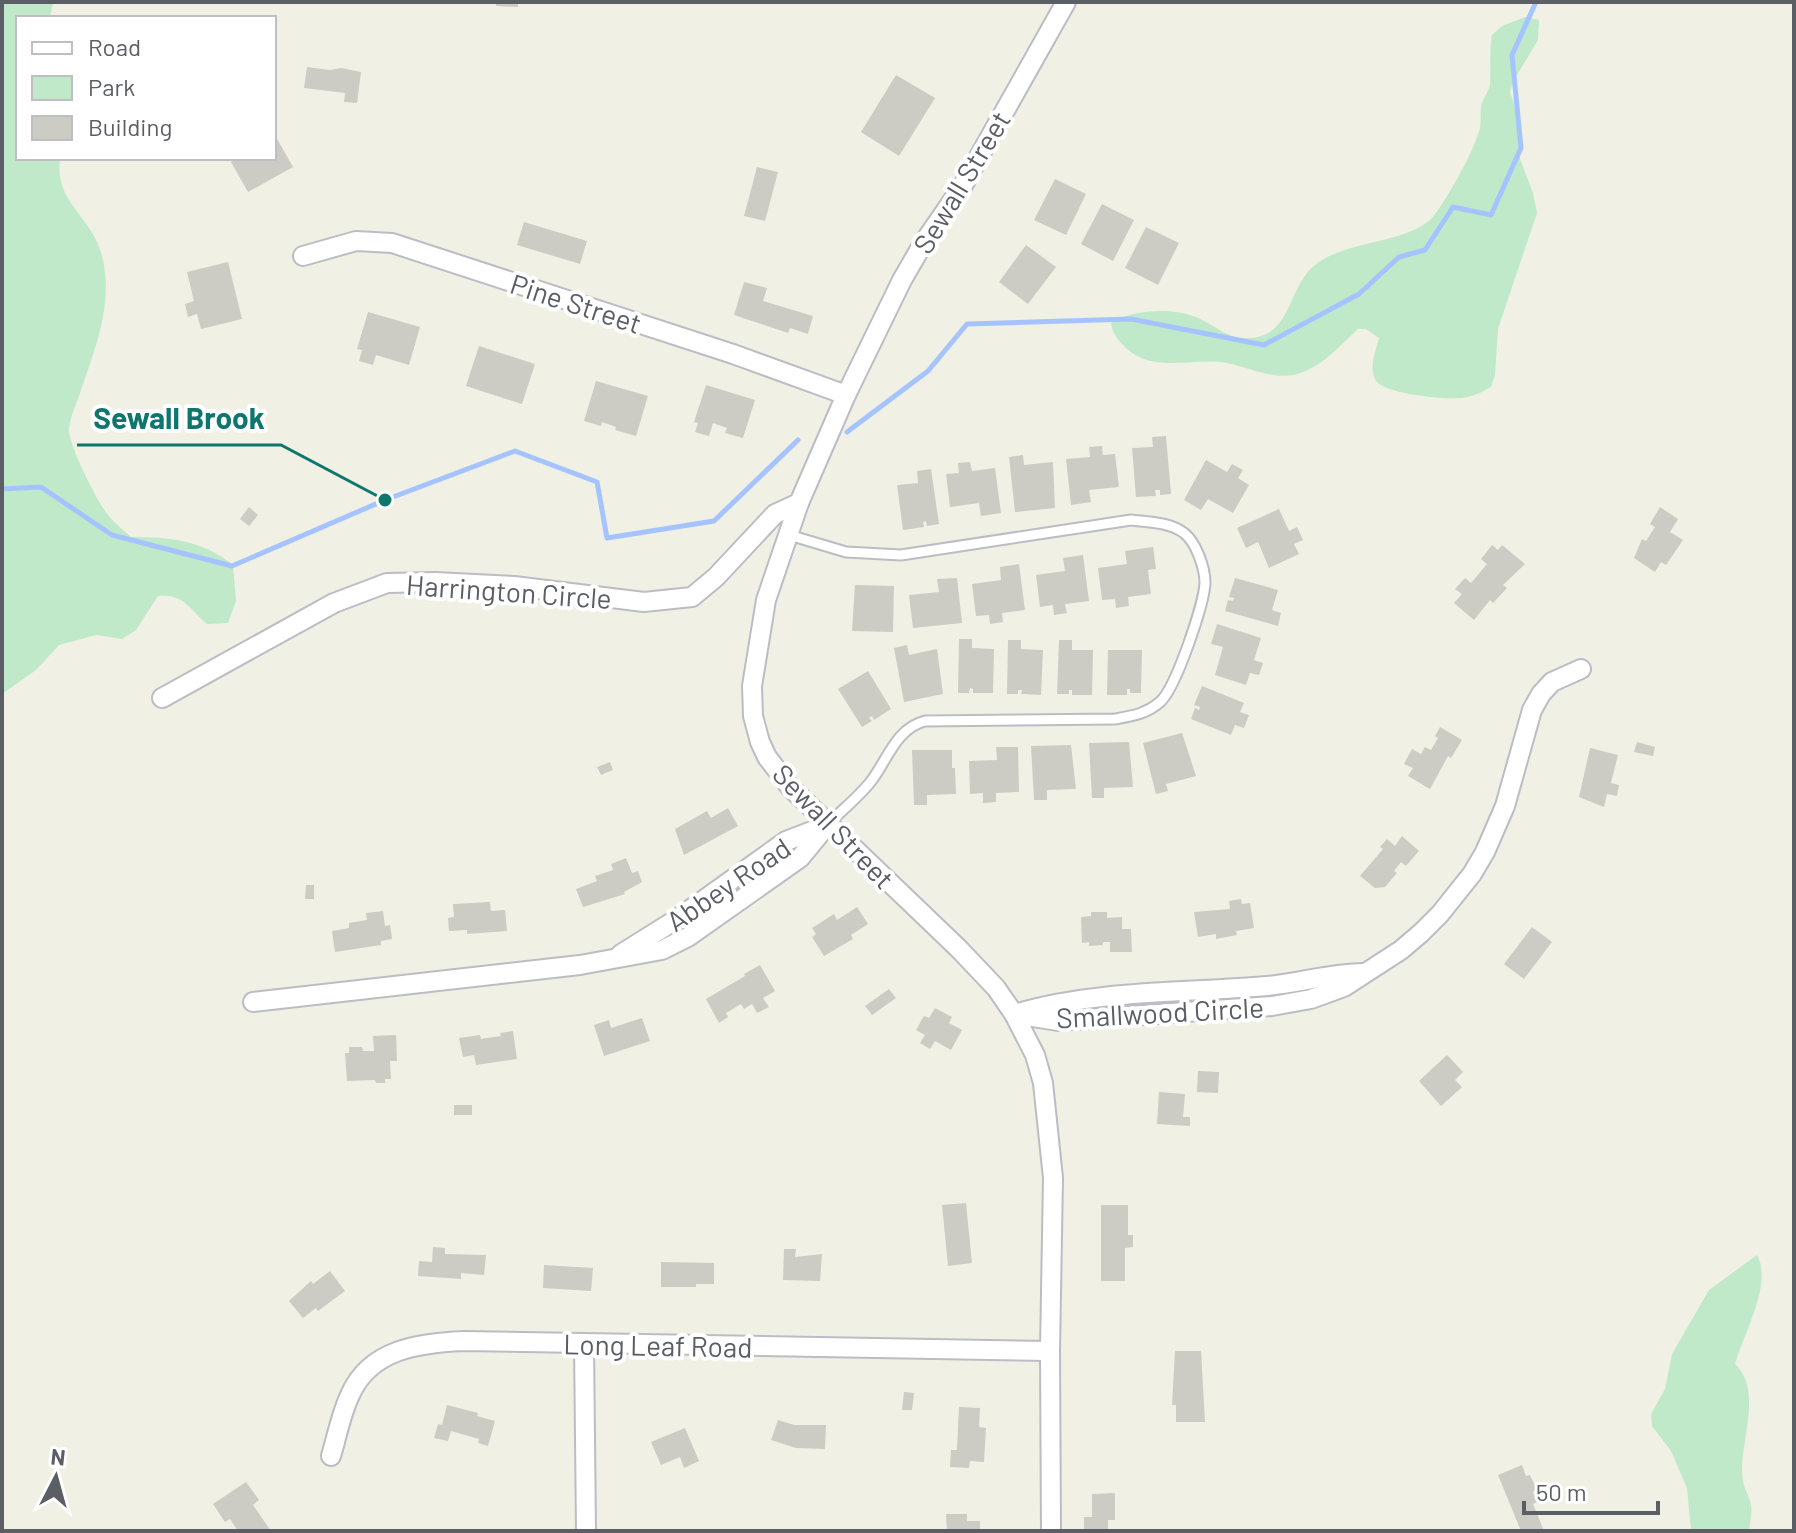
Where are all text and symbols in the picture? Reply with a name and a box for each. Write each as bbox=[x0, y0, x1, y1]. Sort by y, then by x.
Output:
legend bbox=[16, 16, 276, 160]
text: Road bbox=[88, 32, 141, 61]
text: Park bbox=[88, 72, 135, 101]
street label: Sewall Street bbox=[905, 105, 1017, 259]
text: Building bbox=[88, 112, 172, 141]
street label: Pine Street bbox=[506, 266, 646, 340]
callout: Sewall Brook bbox=[77, 391, 281, 445]
text: Sewall Brook bbox=[93, 399, 265, 435]
street label: Harrington Circle bbox=[405, 567, 613, 615]
street label: Sewall Street bbox=[766, 757, 902, 895]
street label: Abbey Road bbox=[659, 830, 797, 938]
street label: Smallwood Circle bbox=[1055, 990, 1265, 1034]
street label: Long Leaf Road bbox=[563, 1326, 753, 1364]
north arrow bbox=[16, 1437, 96, 1517]
text: N bbox=[50, 1442, 67, 1470]
scale bar bbox=[1524, 1465, 1658, 1515]
text: 50 m bbox=[1536, 1477, 1587, 1506]

